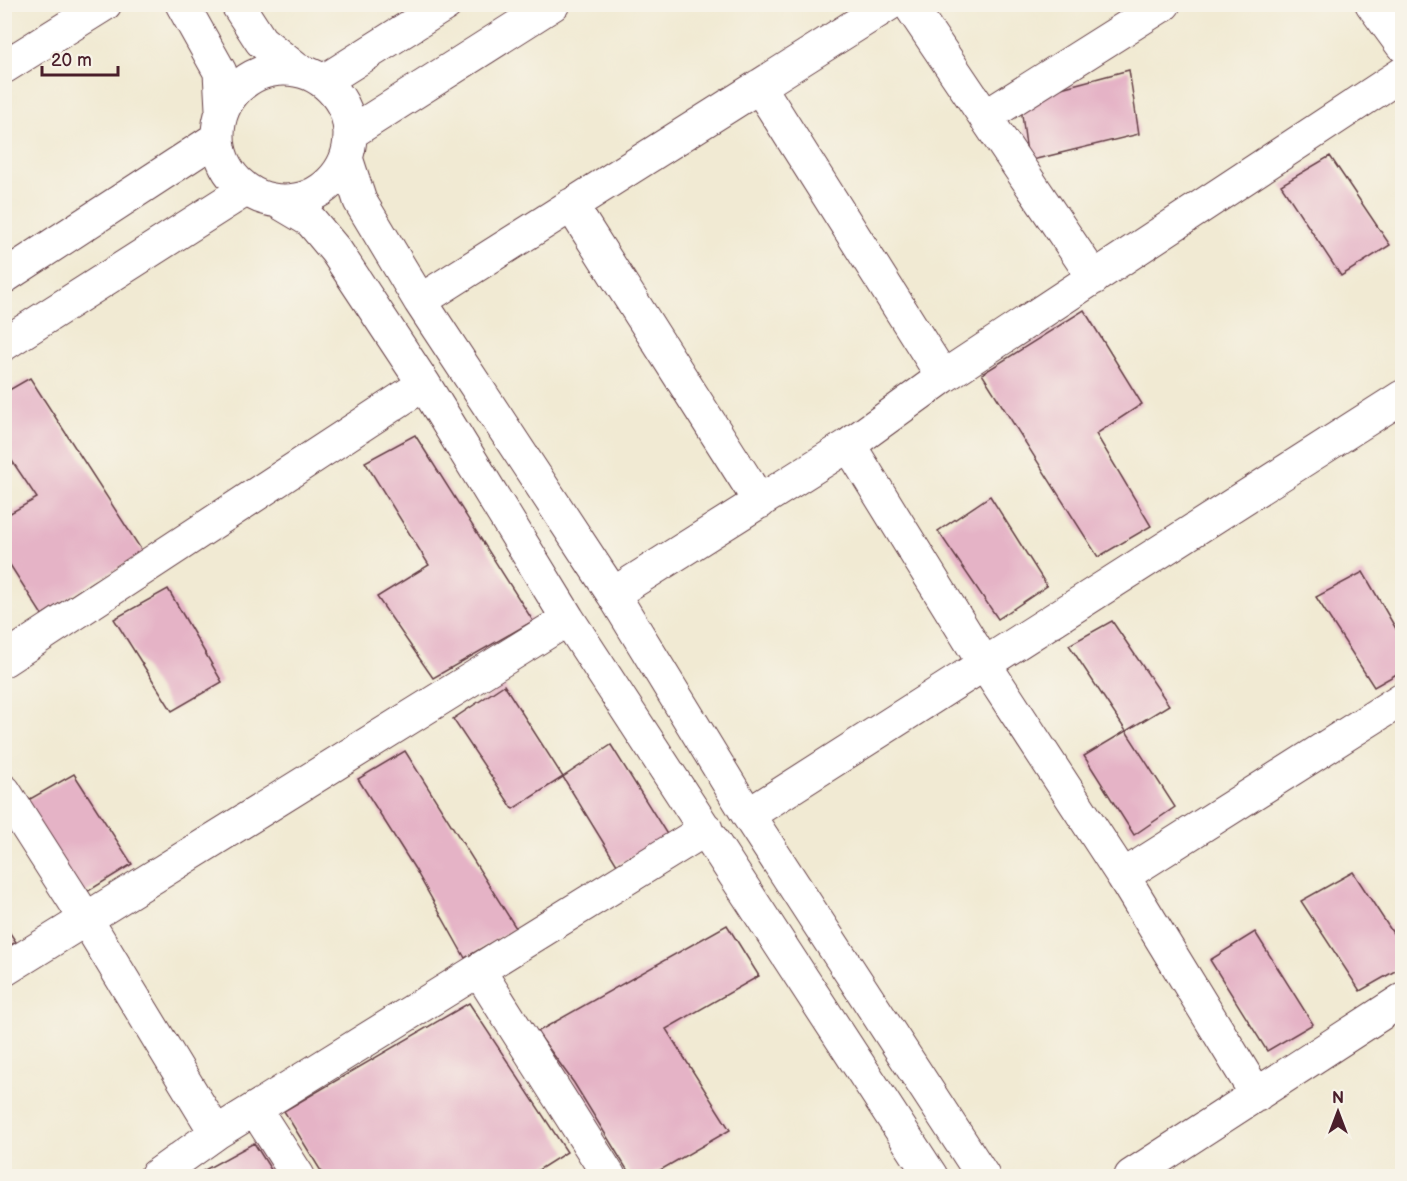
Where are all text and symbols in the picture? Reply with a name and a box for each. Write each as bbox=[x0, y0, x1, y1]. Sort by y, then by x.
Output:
scale bar bbox=[42, 39, 118, 77]
text: 20 m bbox=[51, 50, 92, 71]
north arrow bbox=[1308, 1082, 1368, 1142]
text: N bbox=[1332, 1089, 1344, 1108]

